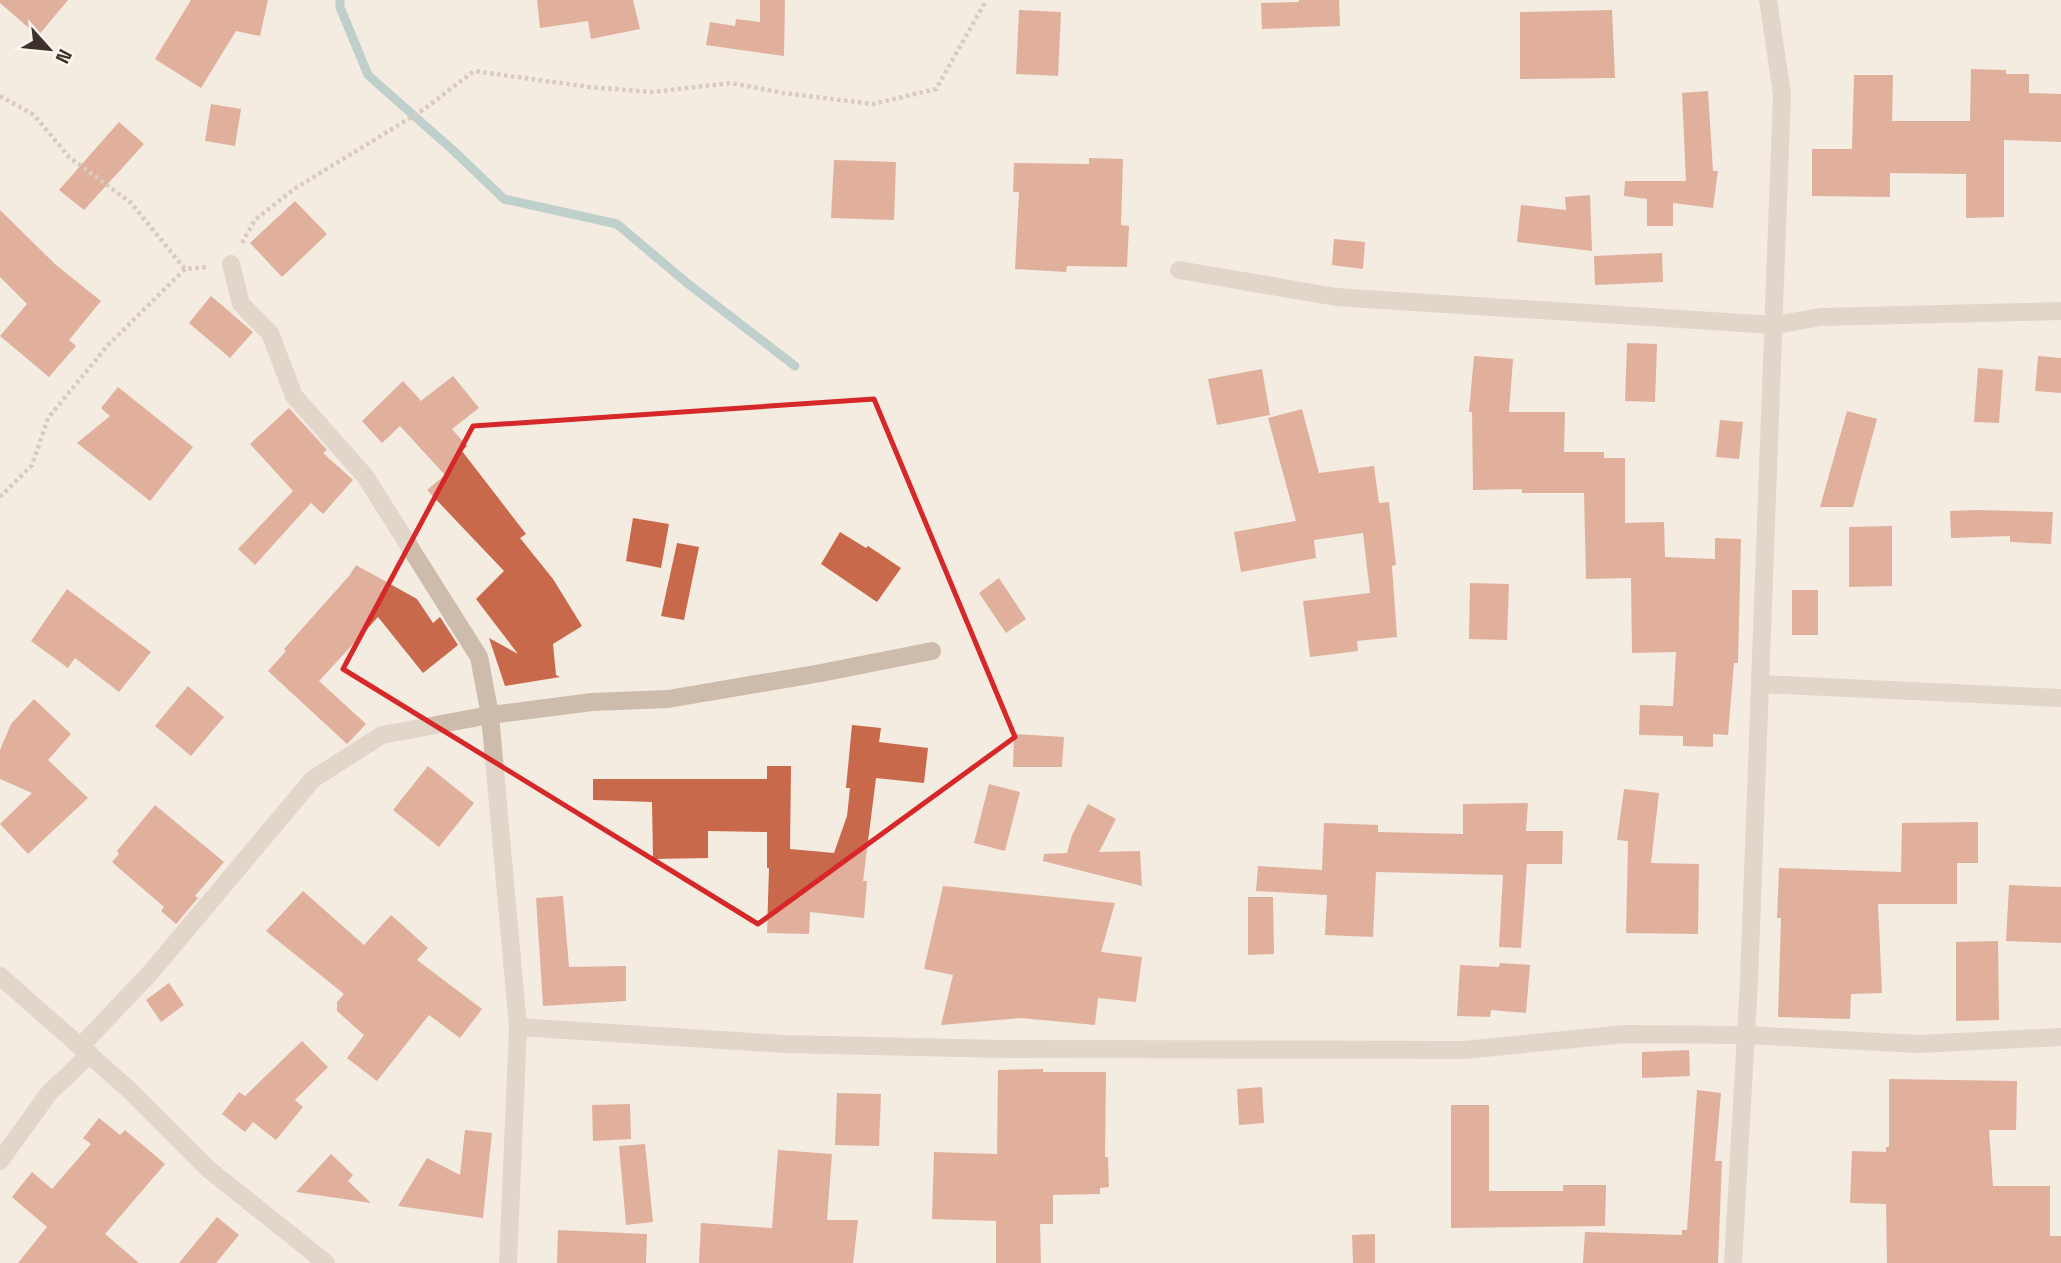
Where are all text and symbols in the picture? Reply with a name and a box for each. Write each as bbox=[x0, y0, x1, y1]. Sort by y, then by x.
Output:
north arrow bbox=[14, 14, 84, 84]
text: N bbox=[50, 45, 78, 68]

